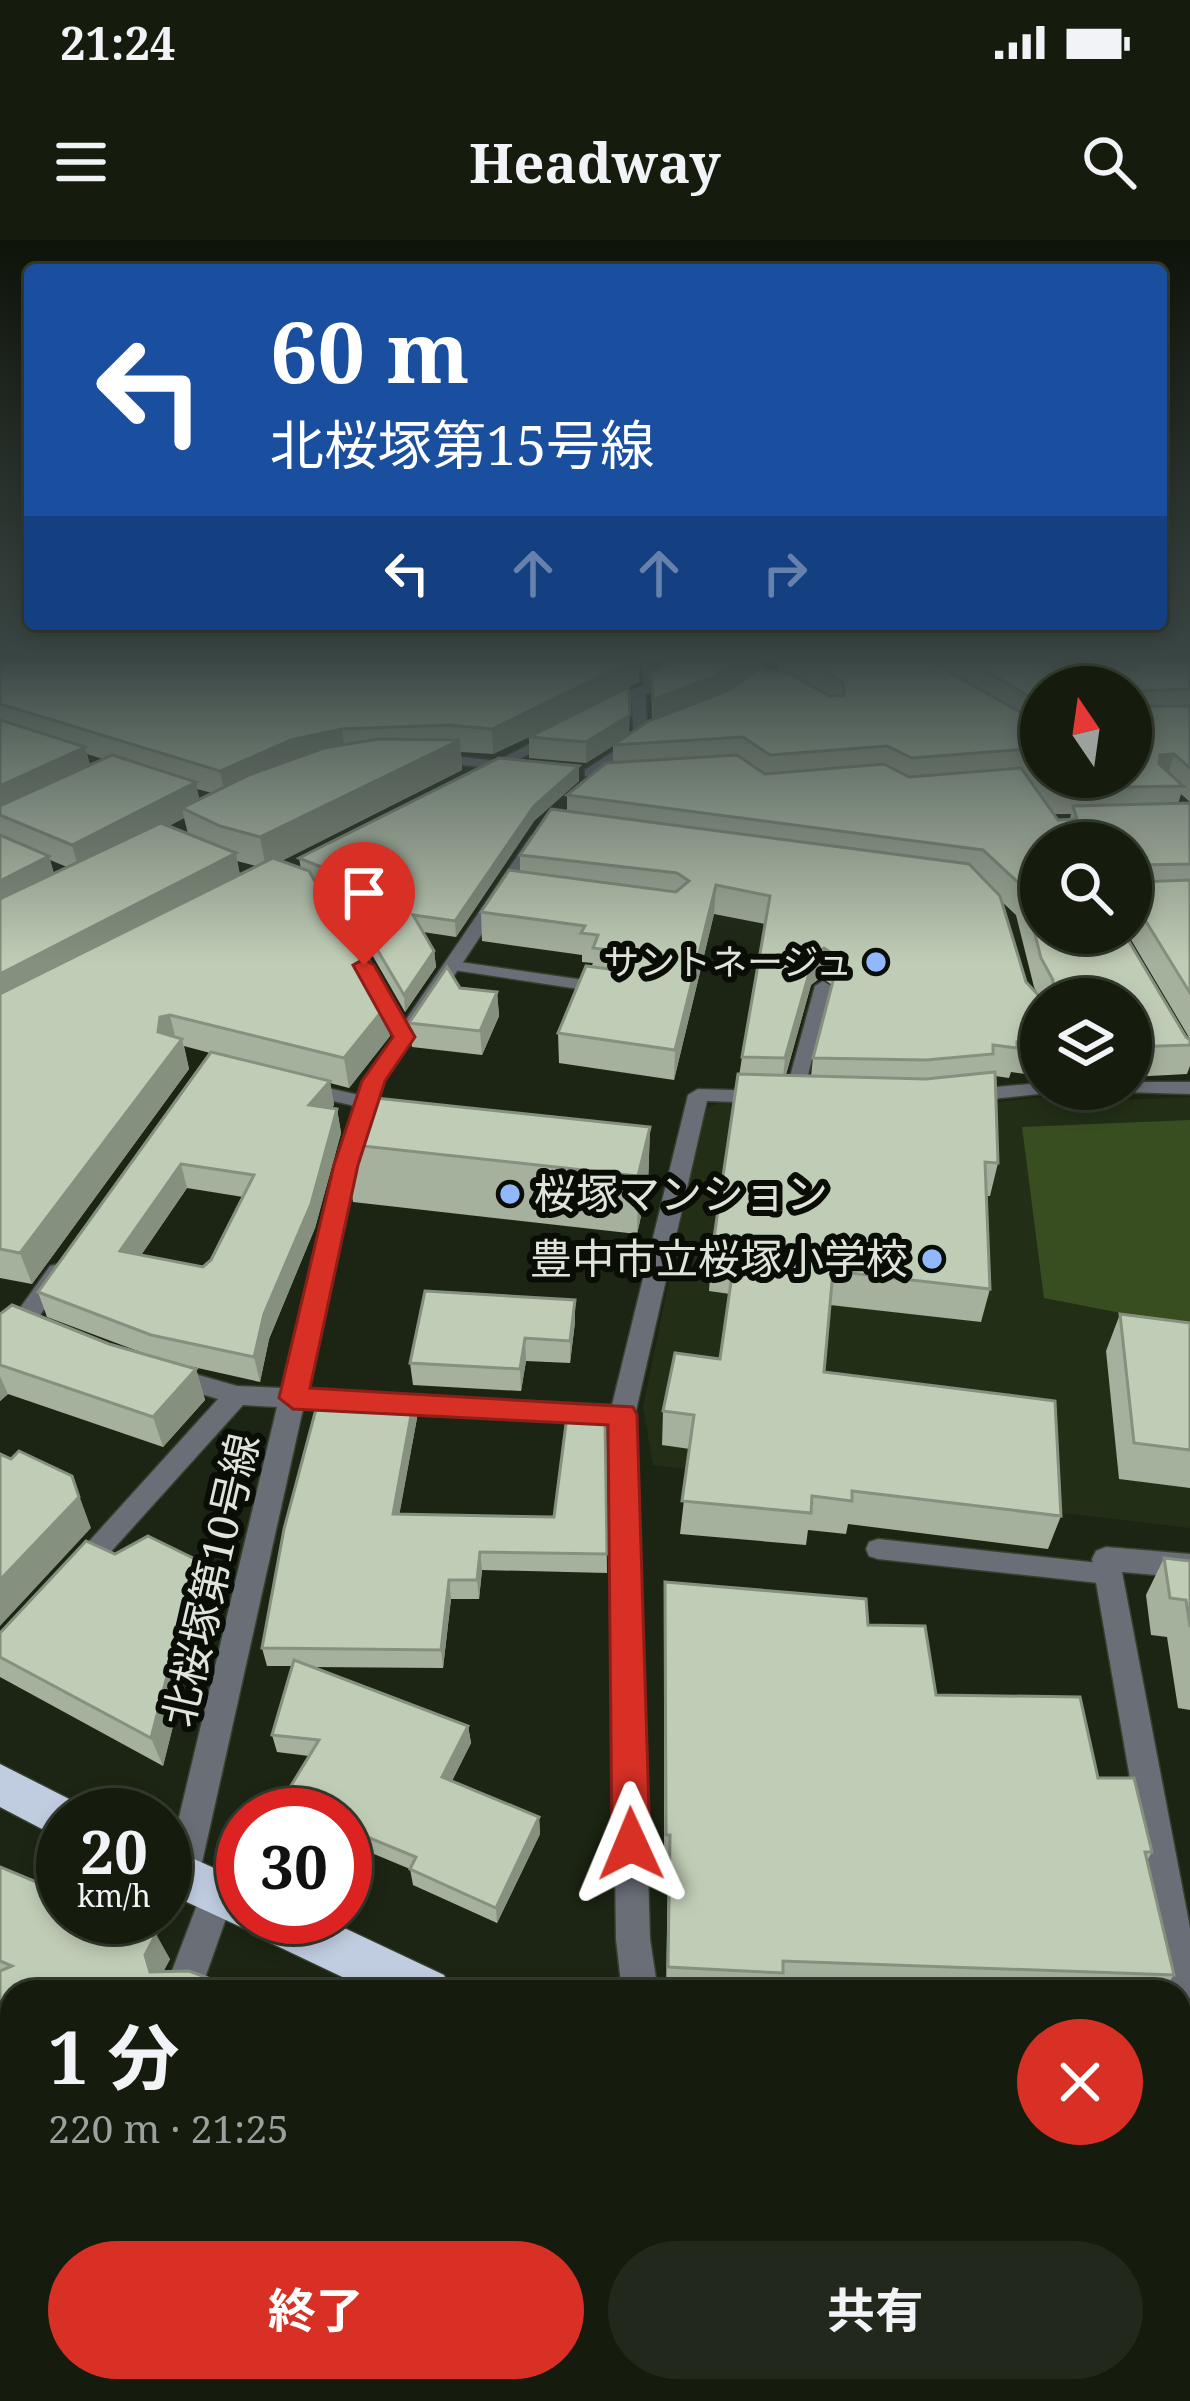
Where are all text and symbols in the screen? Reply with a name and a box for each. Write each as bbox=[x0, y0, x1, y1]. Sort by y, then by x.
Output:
text: 21:24 bbox=[60, 12, 175, 73]
text: Headway bbox=[469, 125, 721, 199]
icon: menu bbox=[48, 129, 114, 195]
icon: search bbox=[1076, 129, 1142, 195]
text: 60 m bbox=[270, 293, 470, 408]
icon: left bbox=[72, 312, 228, 468]
text: 北桜塚第15号線 bbox=[270, 407, 654, 481]
icon: left bbox=[374, 540, 440, 606]
icon: ahead bbox=[500, 540, 566, 606]
icon: ahead bbox=[626, 540, 692, 606]
icon: right bbox=[752, 540, 818, 606]
north arrow bbox=[1020, 666, 1152, 798]
map controls bbox=[1020, 666, 1152, 1110]
button: search bbox=[1020, 822, 1152, 954]
pin bbox=[313, 842, 415, 965]
icon: arrive bbox=[331, 860, 397, 926]
place label: サントネージュ bbox=[603, 937, 852, 986]
marker: サントネージュ bbox=[863, 949, 889, 975]
button: layers bbox=[1020, 978, 1152, 1110]
place label: 桜塚マンション bbox=[534, 1164, 828, 1221]
marker: 桜塚マンション bbox=[497, 1181, 523, 1207]
place label: 豊中市立桜塚小学校 bbox=[530, 1229, 908, 1286]
marker: 豊中市立桜塚小学校 bbox=[919, 1246, 945, 1272]
street label: 北桜塚第10号線 bbox=[148, 1428, 271, 1732]
position arrow bbox=[568, 1781, 694, 1907]
speed limit sign: 30 bbox=[216, 1788, 372, 1944]
text: 20 bbox=[80, 1810, 148, 1892]
text: km/h bbox=[77, 1875, 151, 1916]
text: 1 分 bbox=[48, 2007, 179, 2105]
button: close bbox=[1017, 2019, 1143, 2145]
text: 220 m · 21:25 bbox=[48, 2101, 289, 2154]
button: 終了 bbox=[48, 2241, 584, 2379]
button: 共有 bbox=[608, 2241, 1143, 2379]

